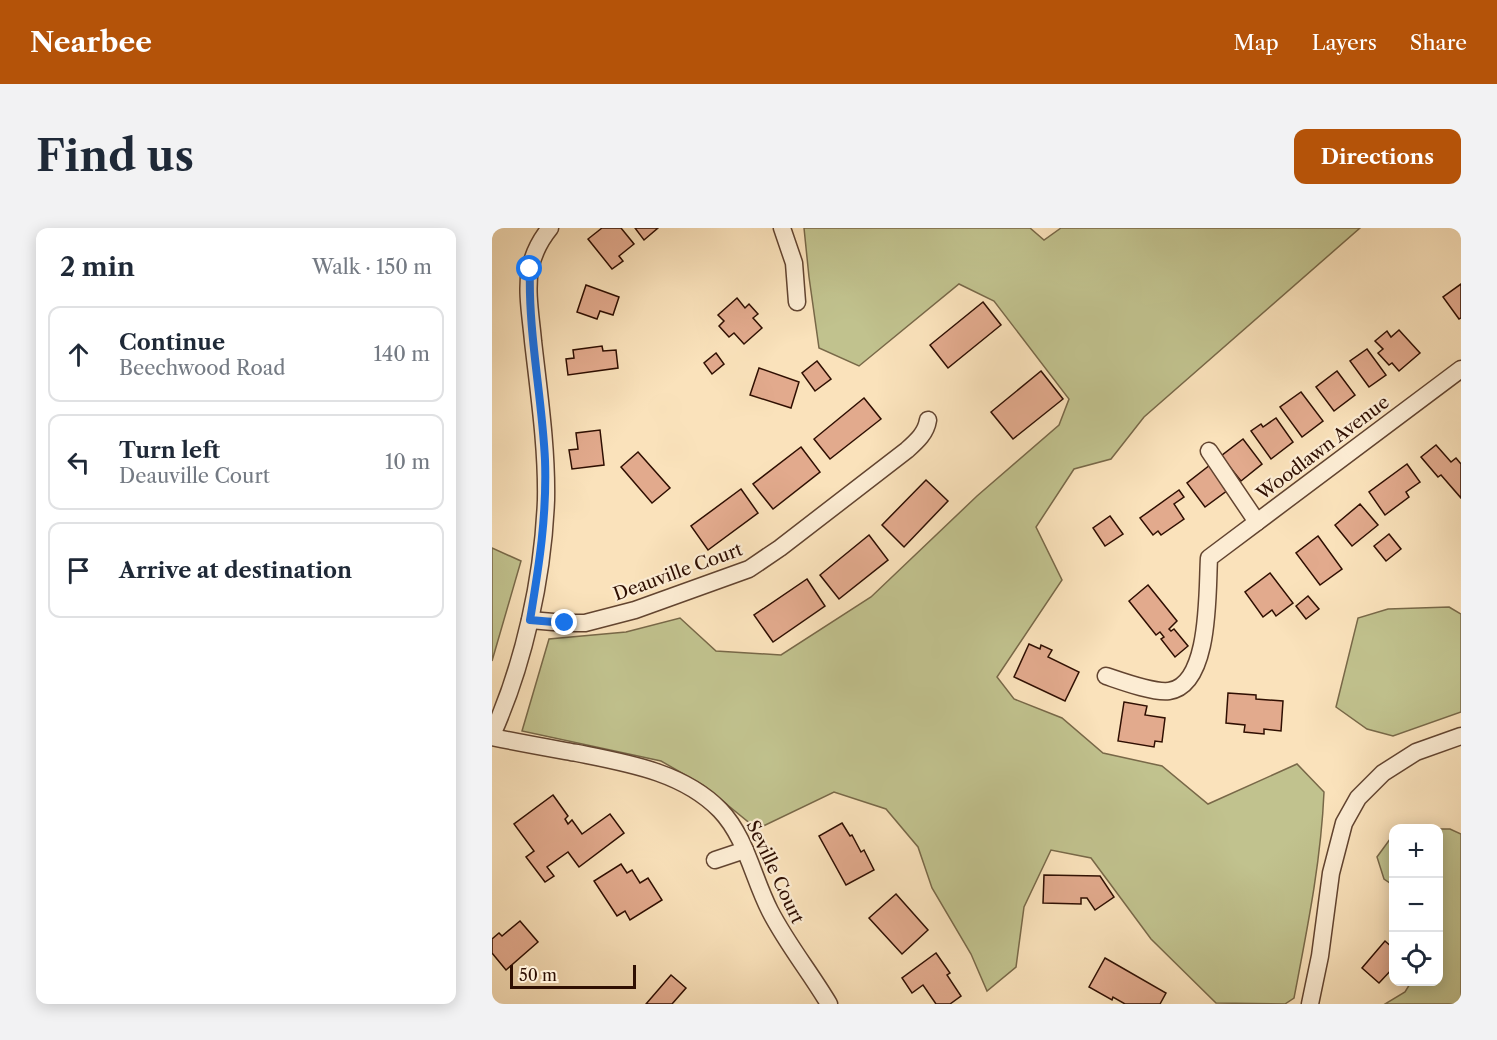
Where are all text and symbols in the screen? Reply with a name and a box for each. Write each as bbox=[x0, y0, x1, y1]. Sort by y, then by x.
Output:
text: Nearbee bbox=[30, 25, 152, 59]
text: Map bbox=[1234, 30, 1279, 55]
text: Layers bbox=[1312, 30, 1377, 55]
text: Share bbox=[1410, 30, 1467, 55]
button: Directions bbox=[1294, 129, 1461, 184]
text: Find us bbox=[36, 130, 194, 182]
text: 2 min bbox=[60, 251, 135, 283]
text: Walk · 150 m bbox=[312, 255, 432, 279]
route start bbox=[516, 255, 542, 281]
text: Continue bbox=[119, 329, 225, 356]
icon: ahead bbox=[62, 338, 95, 371]
text: 140 m bbox=[373, 342, 430, 366]
text: Beechwood Road bbox=[119, 356, 285, 380]
street label: Woodlawn Avenue bbox=[1252, 391, 1393, 505]
text: Turn left bbox=[119, 437, 220, 464]
icon: left bbox=[62, 446, 95, 479]
text: 10 m bbox=[385, 450, 430, 474]
text: Deauville Court bbox=[119, 464, 270, 488]
street label: Deauville Court bbox=[610, 538, 746, 606]
icon: arrive bbox=[62, 554, 95, 587]
text: Arrive at destination bbox=[119, 557, 352, 584]
route end bbox=[551, 609, 577, 635]
street label: Seville Court bbox=[742, 817, 809, 928]
map controls bbox=[1389, 824, 1443, 986]
button: + bbox=[1389, 824, 1443, 878]
button: − bbox=[1389, 878, 1443, 932]
button: locate bbox=[1389, 932, 1443, 986]
scale bar bbox=[510, 962, 636, 990]
text: 50 m bbox=[519, 965, 557, 985]

